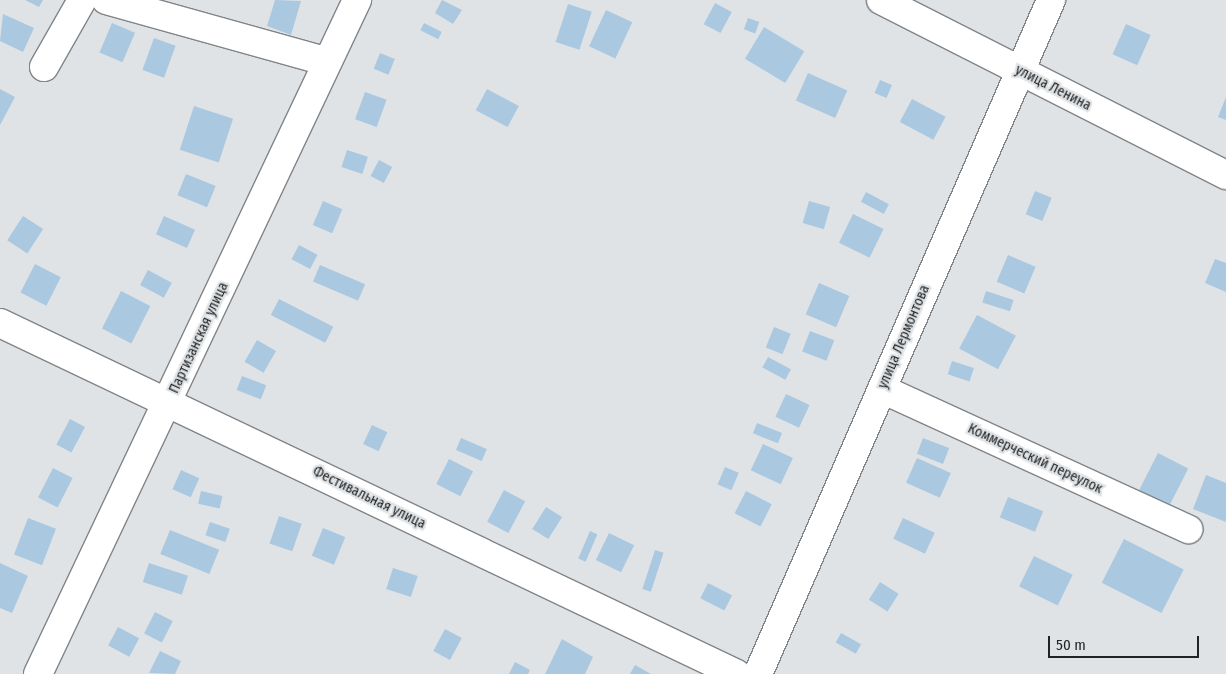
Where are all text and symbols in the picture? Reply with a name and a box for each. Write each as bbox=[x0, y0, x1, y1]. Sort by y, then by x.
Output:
street label: улица Ленина bbox=[1012, 62, 1094, 114]
street label: Партизанская улица bbox=[166, 280, 232, 396]
street label: улица Лермонтова bbox=[875, 283, 933, 391]
street label: Коммерческий переулок bbox=[965, 420, 1105, 498]
street label: Фестивальная улица bbox=[310, 463, 428, 533]
scale bar bbox=[1051, 626, 1202, 658]
text: 50 m bbox=[1056, 636, 1086, 654]

